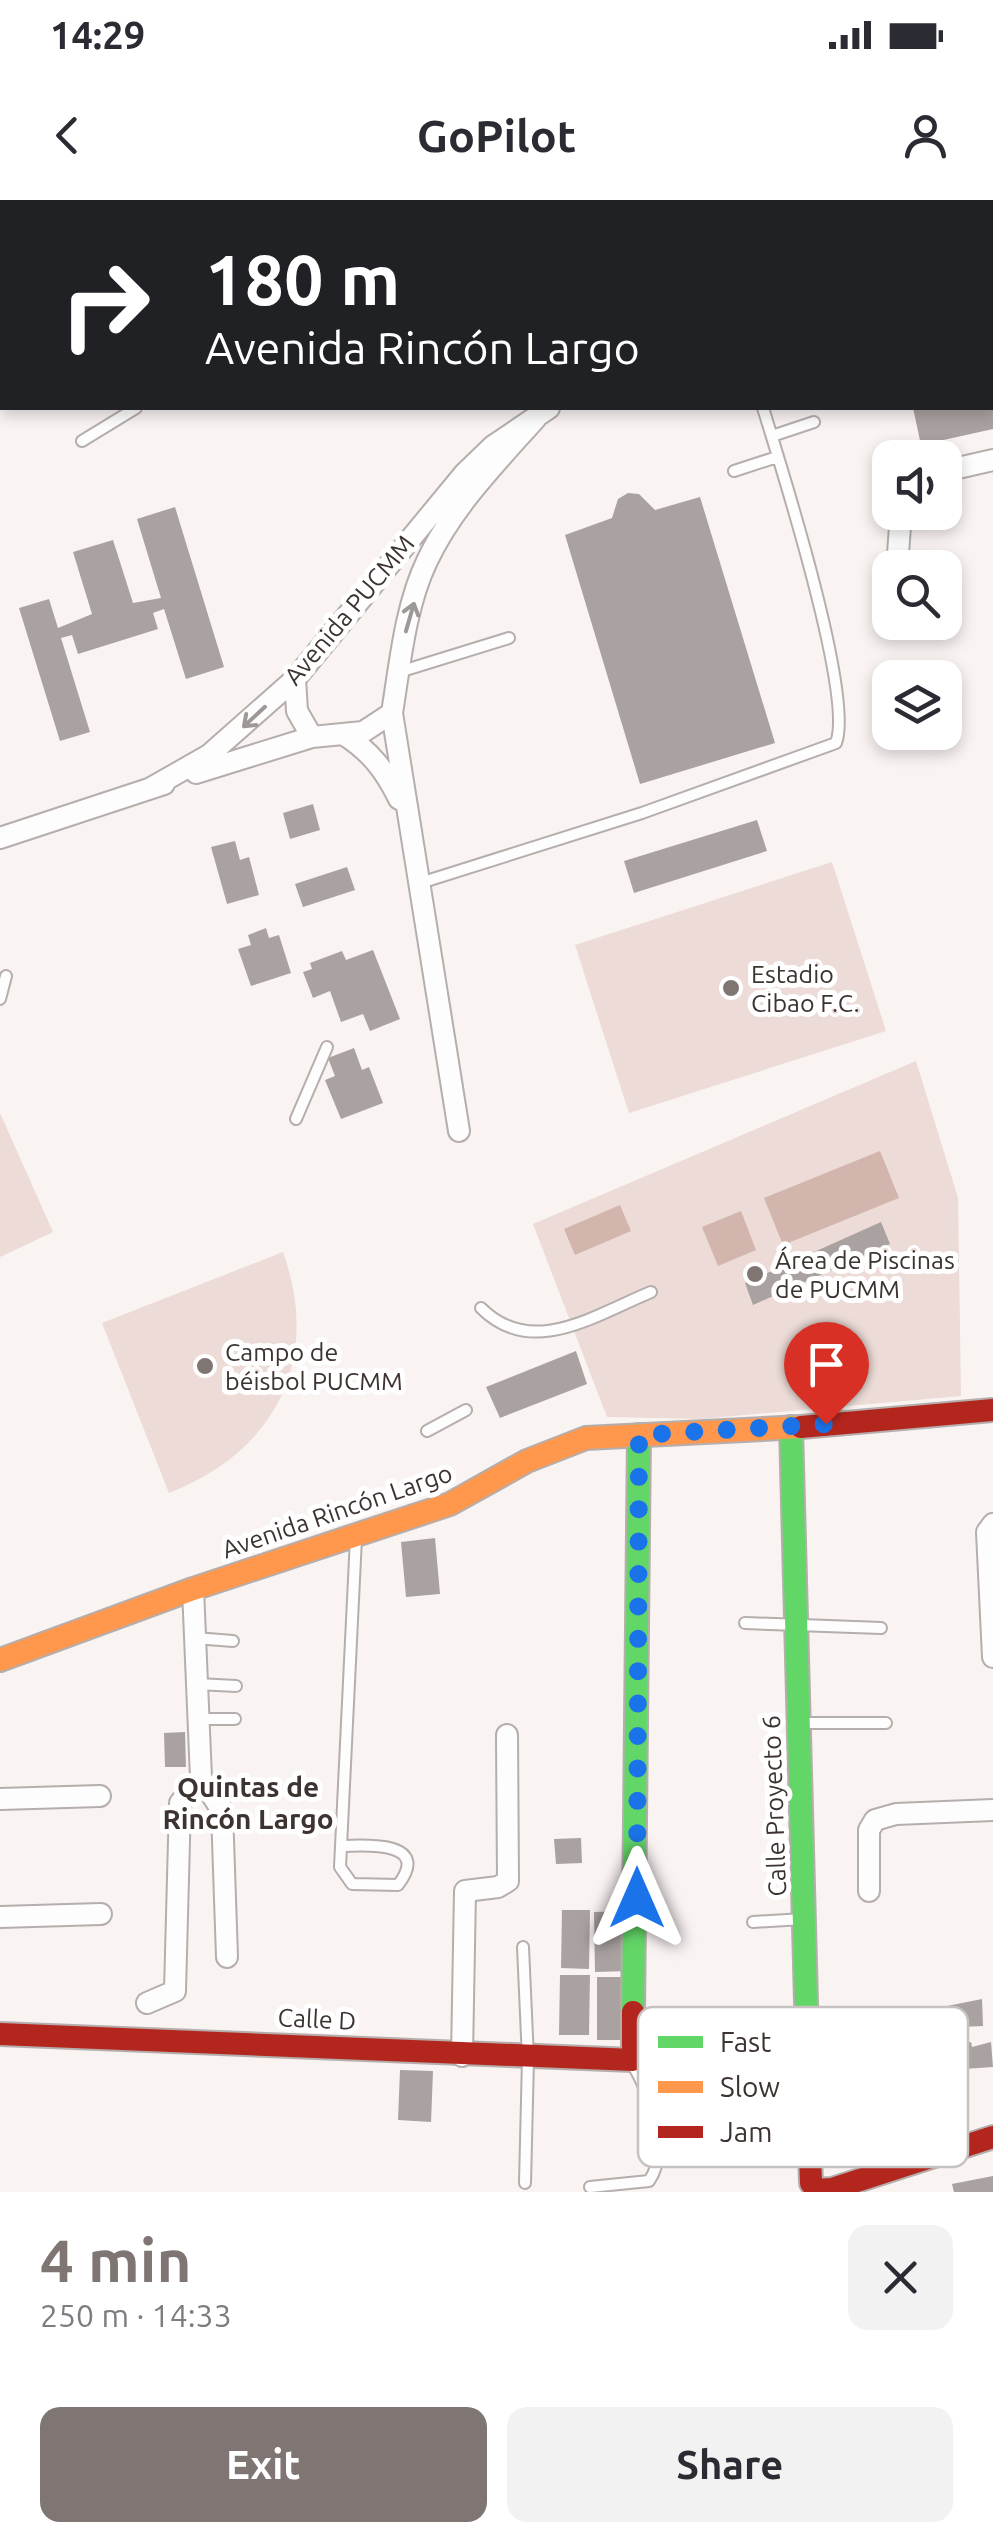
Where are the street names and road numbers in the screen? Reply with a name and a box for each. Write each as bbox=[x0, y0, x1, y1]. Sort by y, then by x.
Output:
street label: Avenida PUCMM bbox=[278, 530, 420, 690]
street label: Avenida Rincón Largo bbox=[218, 1458, 456, 1564]
street label: Calle Proyecto 6 bbox=[757, 1715, 791, 1897]
street label: Calle D bbox=[277, 2003, 357, 2035]

